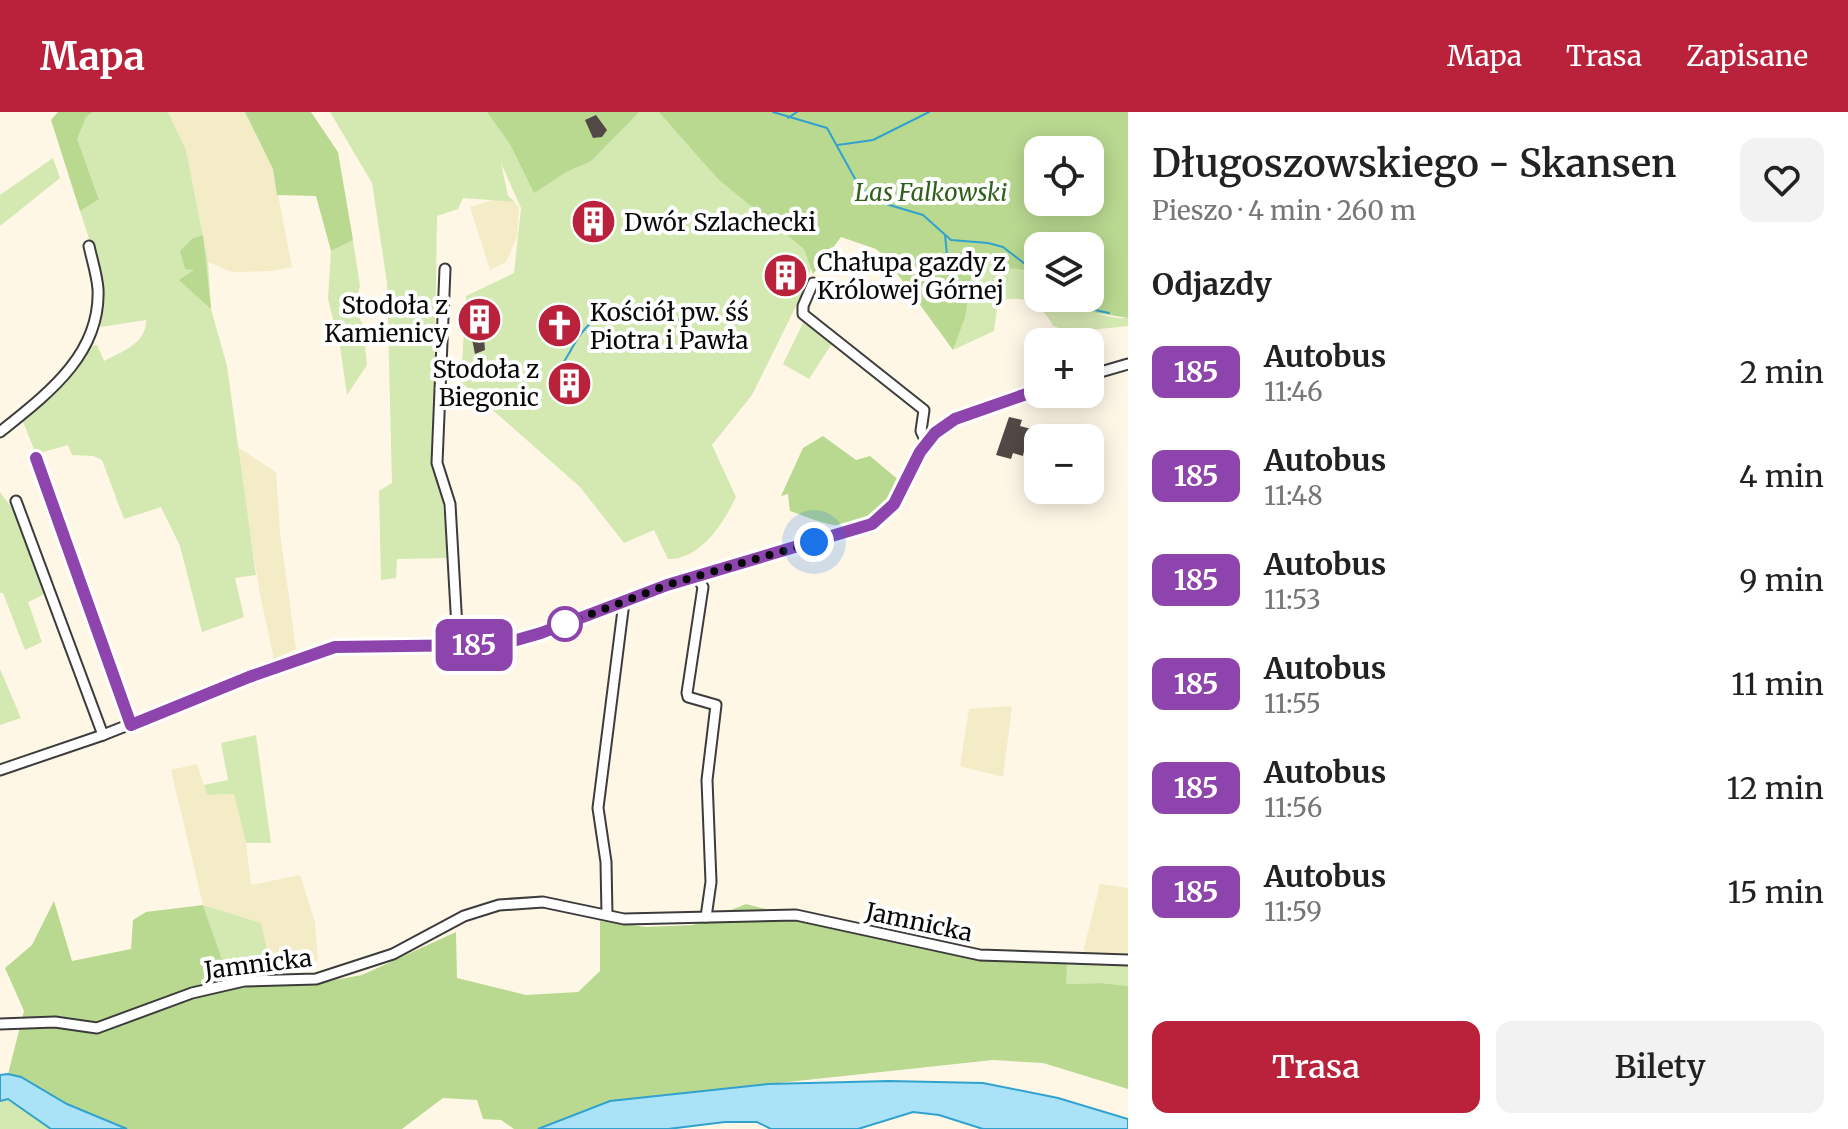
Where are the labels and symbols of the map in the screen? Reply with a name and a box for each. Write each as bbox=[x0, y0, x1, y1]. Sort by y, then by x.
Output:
park label: Las Falkowski bbox=[855, 177, 1007, 208]
building icon: Dwór Szlachecki bbox=[569, 198, 617, 246]
place label: Dwór Szlachecki bbox=[624, 207, 816, 238]
place label: Chałupa gazdy z Królowej Górnej bbox=[817, 247, 1006, 306]
building icon: Chałupa gazdy z Królowej Górnej bbox=[762, 252, 810, 300]
place label: Stodoła z Kamienicy bbox=[324, 290, 448, 349]
building icon: Stodoła z Kamienicy bbox=[455, 295, 503, 343]
place label: Kościół pw. śś Piotra i Pawła bbox=[590, 297, 749, 356]
church icon: Kościół pw. śś Piotra i Pawła bbox=[535, 302, 583, 350]
place label: Stodoła z Biegonic bbox=[433, 354, 539, 413]
building icon: Stodoła z Biegonic bbox=[546, 359, 594, 407]
your location bbox=[794, 522, 834, 562]
unlabelled marker bbox=[548, 607, 582, 641]
line badge: 185 bbox=[428, 619, 520, 671]
street label: Jamnicka bbox=[862, 895, 975, 948]
street label: Jamnicka bbox=[201, 942, 314, 986]

